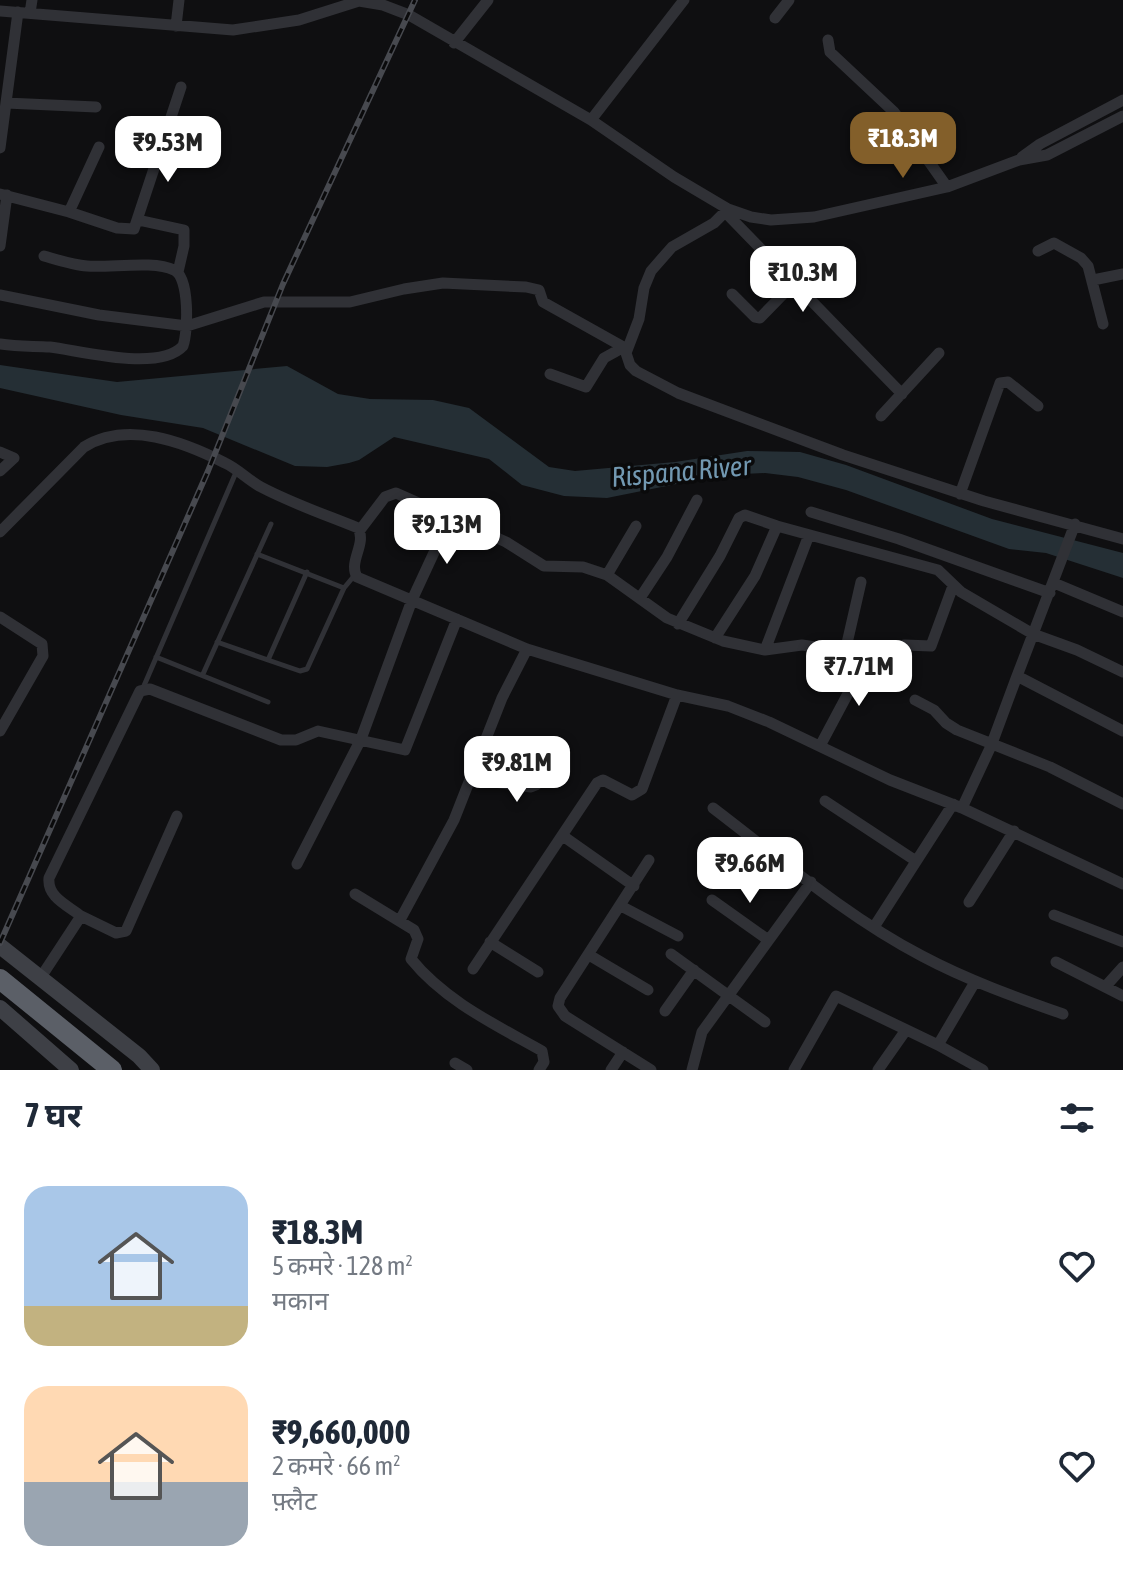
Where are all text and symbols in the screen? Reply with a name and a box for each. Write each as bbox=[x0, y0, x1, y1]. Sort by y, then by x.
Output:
pin: ₹18.3M bbox=[838, 112, 968, 180]
pin: ₹9.53M bbox=[103, 116, 233, 184]
text: ₹18.3M bbox=[868, 123, 938, 153]
text: ₹9.53M bbox=[133, 127, 203, 157]
pin: ₹10.3M bbox=[738, 246, 868, 314]
text: ₹10.3M bbox=[768, 257, 838, 287]
water label: Rispana River bbox=[610, 449, 754, 493]
pin: ₹9.13M bbox=[382, 498, 512, 566]
text: ₹9.13M bbox=[412, 509, 482, 539]
pin: ₹7.71M bbox=[794, 640, 924, 708]
text: ₹7.71M bbox=[824, 651, 894, 681]
pin: ₹9.81M bbox=[452, 736, 582, 804]
text: ₹9.81M bbox=[482, 747, 552, 777]
pin: ₹9.66M bbox=[685, 837, 815, 905]
text: ₹9.66M bbox=[715, 848, 785, 878]
text: 7 घर bbox=[24, 1095, 82, 1134]
icon: filters bbox=[1055, 1096, 1099, 1140]
text: ₹18.3M bbox=[272, 1212, 363, 1251]
icon: home bbox=[88, 1218, 184, 1314]
icon: heart bbox=[1055, 1244, 1099, 1288]
text: 5 कमरे · 128 m² bbox=[272, 1251, 413, 1281]
text: मकान bbox=[272, 1286, 329, 1316]
text: ₹9,660,000 bbox=[272, 1412, 411, 1451]
icon: home bbox=[88, 1418, 184, 1514]
icon: heart bbox=[1055, 1444, 1099, 1488]
text: 2 कमरे · 66 m² bbox=[272, 1451, 401, 1481]
text: फ़्लैट bbox=[272, 1486, 317, 1516]

